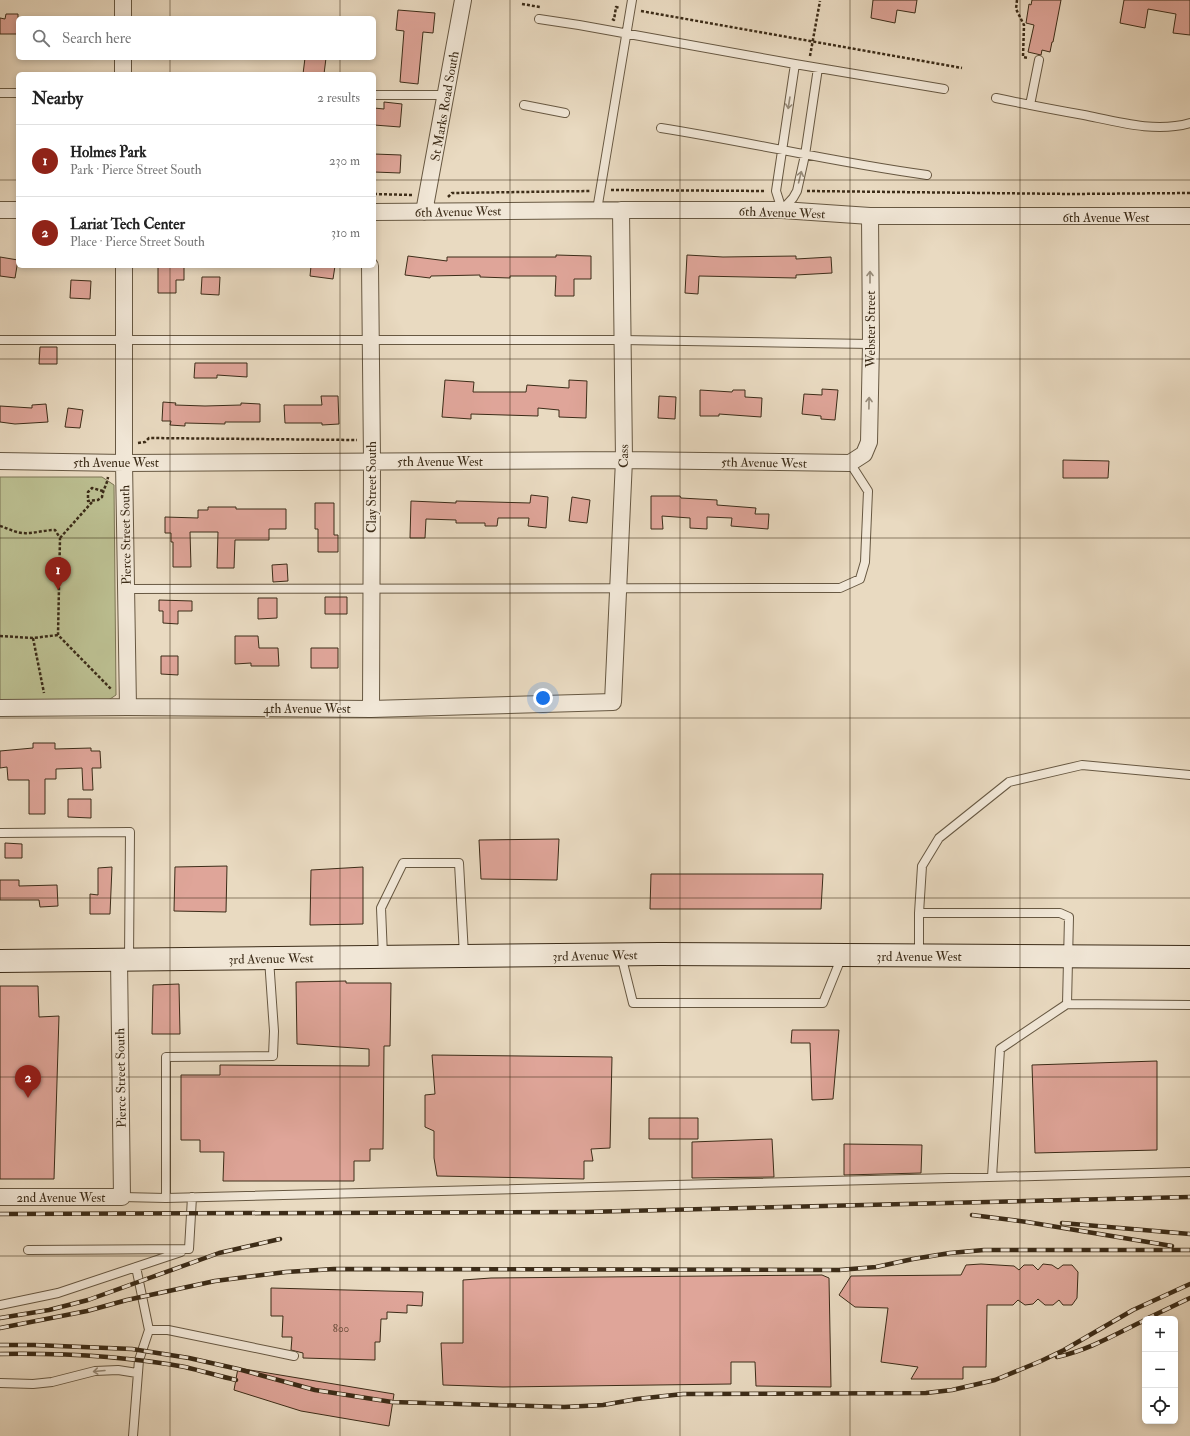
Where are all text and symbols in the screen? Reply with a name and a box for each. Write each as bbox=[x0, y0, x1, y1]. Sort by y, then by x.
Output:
search box bbox=[16, 16, 376, 60]
icon: search bbox=[30, 27, 52, 49]
text: Search here bbox=[62, 29, 131, 48]
street label: St Marks Road South bbox=[427, 50, 463, 162]
text: Nearby bbox=[32, 88, 83, 109]
text: 2 results bbox=[317, 90, 360, 106]
one-way arrow bbox=[785, 96, 793, 109]
text: Holmes Park bbox=[70, 143, 147, 162]
text: 1 bbox=[43, 153, 47, 169]
text: 230 m bbox=[329, 153, 360, 169]
text: Park · Pierce Street South bbox=[70, 162, 202, 178]
one-way arrow bbox=[797, 171, 805, 184]
street label: 6th Avenue West bbox=[414, 203, 502, 221]
street label: 6th Avenue West bbox=[738, 203, 826, 223]
street label: 6th Avenue West bbox=[1063, 210, 1149, 226]
text: Lariat Tech Center bbox=[70, 215, 185, 234]
text: 2 bbox=[42, 225, 48, 241]
text: 310 m bbox=[331, 225, 360, 241]
text: Place · Pierce Street South bbox=[70, 234, 205, 250]
one-way arrow bbox=[866, 271, 874, 284]
street label: Webster Street bbox=[863, 291, 879, 368]
one-way arrow bbox=[866, 397, 873, 410]
street label: Clay Street South bbox=[364, 441, 381, 533]
street label: Cass bbox=[616, 443, 632, 468]
street label: 5th Avenue West bbox=[397, 454, 483, 470]
street label: 5th Avenue West bbox=[721, 454, 807, 472]
street label: 5th Avenue West bbox=[73, 455, 159, 471]
street label: Pierce Street South bbox=[117, 485, 135, 585]
pin: 1 bbox=[45, 557, 71, 590]
your location bbox=[533, 688, 553, 708]
street label: 4th Avenue West bbox=[263, 701, 351, 717]
street label: 3rd Avenue West bbox=[552, 947, 638, 965]
street label: 3rd Avenue West bbox=[876, 949, 962, 965]
street label: 3rd Avenue West bbox=[228, 950, 314, 968]
street label: Pierce Street South bbox=[112, 1028, 130, 1128]
pin: 2 bbox=[15, 1065, 41, 1098]
street label: 2nd Avenue West bbox=[17, 1190, 105, 1206]
map controls bbox=[1142, 1316, 1178, 1424]
button: + bbox=[1142, 1316, 1178, 1352]
house number: 800 bbox=[333, 1322, 350, 1335]
button: − bbox=[1142, 1352, 1178, 1388]
one-way arrow bbox=[93, 1368, 106, 1375]
button: locate bbox=[1142, 1388, 1178, 1424]

